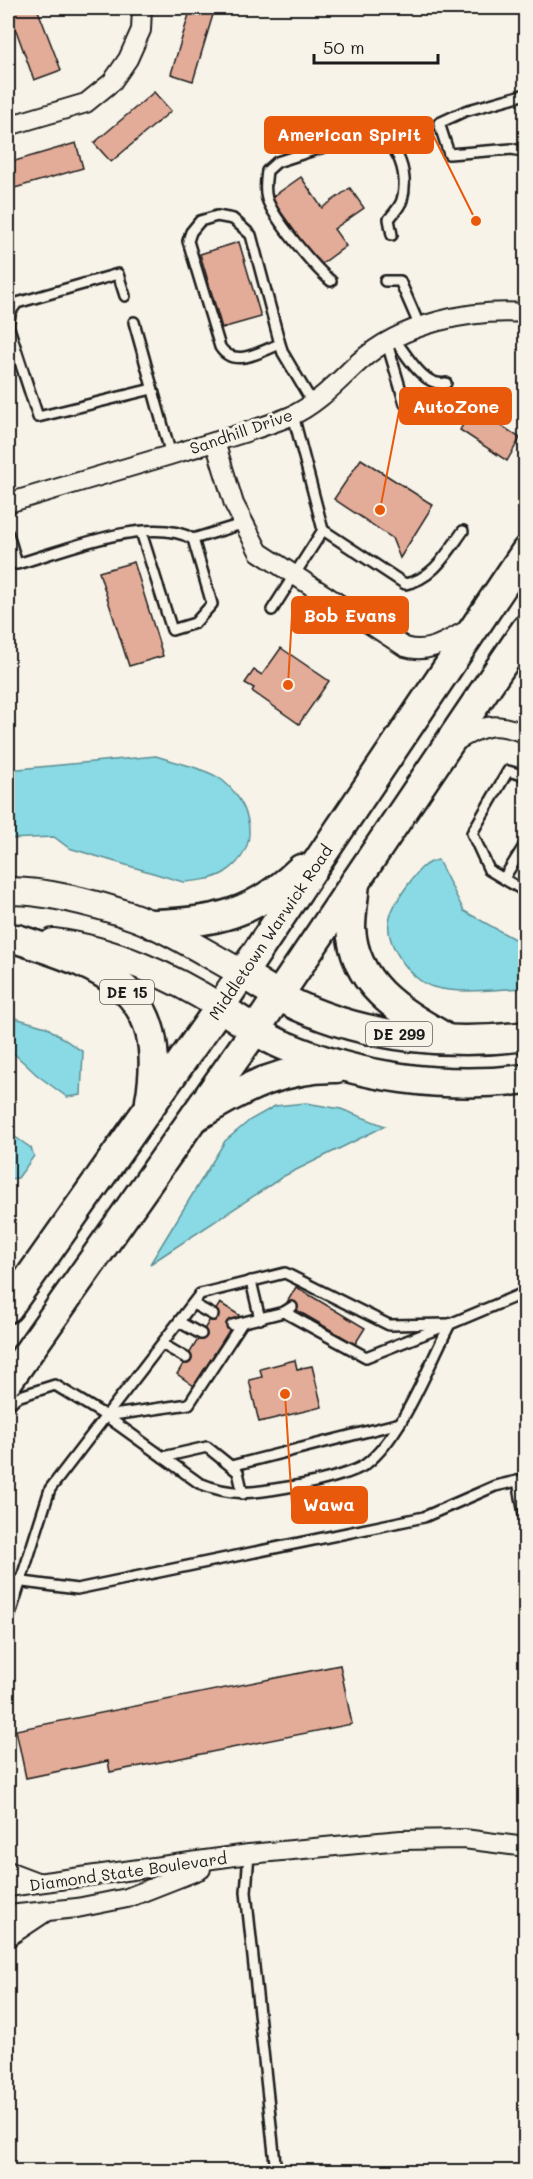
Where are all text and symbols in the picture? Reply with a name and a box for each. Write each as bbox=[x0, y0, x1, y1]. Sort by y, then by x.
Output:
scale bar bbox=[314, 27, 438, 65]
text: 50 m bbox=[323, 35, 365, 59]
callout: American Spirit bbox=[265, 117, 433, 153]
text: American Spirit bbox=[277, 122, 421, 146]
callout: AutoZone bbox=[400, 388, 511, 424]
text: AutoZone bbox=[413, 394, 500, 418]
street label: Sandhill Drive bbox=[187, 404, 295, 458]
callout: Bob Evans bbox=[292, 597, 408, 633]
text: Bob Evans bbox=[304, 603, 396, 627]
street label: Middletown Warwick Road bbox=[203, 840, 337, 1024]
road number: DE 15 bbox=[100, 980, 154, 1004]
road number: DE 299 bbox=[366, 1022, 432, 1046]
callout: Wawa bbox=[292, 1487, 367, 1523]
text: Wawa bbox=[303, 1492, 355, 1516]
street label: Diamond State Boulevard bbox=[28, 1847, 228, 1895]

